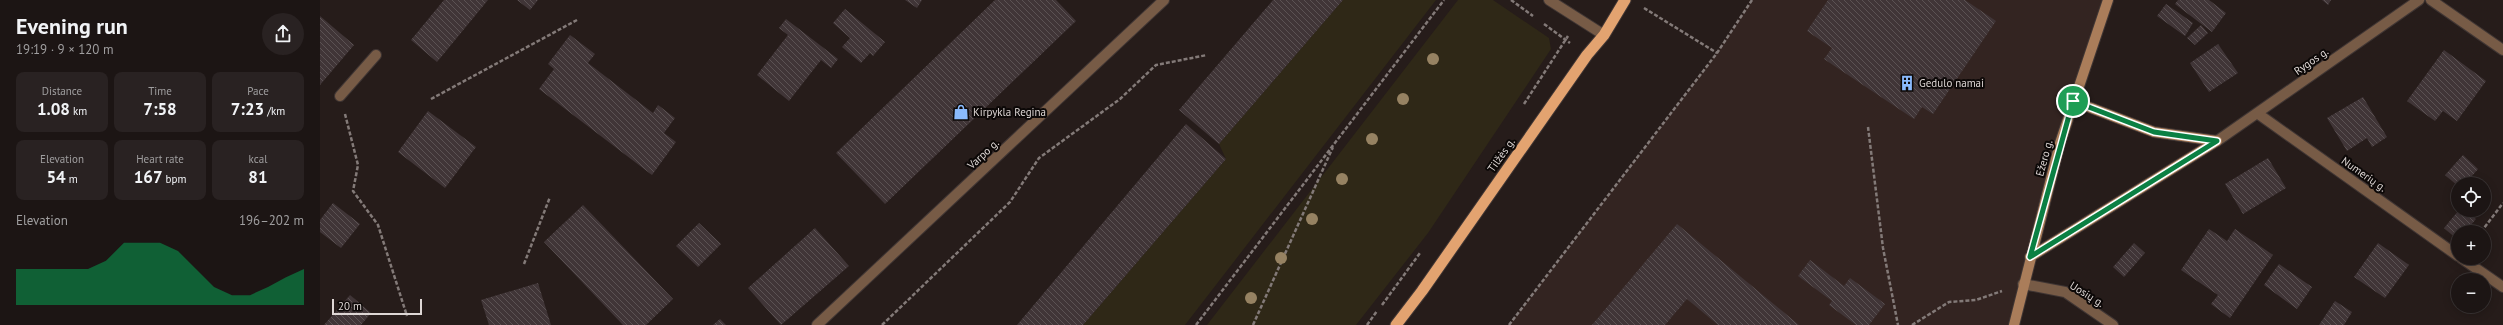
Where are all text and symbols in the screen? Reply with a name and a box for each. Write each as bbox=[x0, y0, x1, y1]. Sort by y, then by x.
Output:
text: Evening run bbox=[16, 12, 128, 40]
button: share bbox=[262, 13, 304, 55]
text: 19:19 · 9 × 120 m bbox=[16, 41, 113, 58]
street label: Rygos g. bbox=[2291, 44, 2331, 78]
building icon: Gedulo namai bbox=[1898, 74, 1916, 92]
place label: Gedulo namai bbox=[1919, 76, 1984, 90]
text: Distance bbox=[42, 84, 82, 98]
text: Time bbox=[148, 84, 172, 98]
text: Pace bbox=[247, 84, 269, 98]
pin bbox=[2056, 84, 2090, 118]
icon: arrive bbox=[2062, 90, 2084, 112]
text: 1.08 bbox=[37, 98, 70, 120]
text: 7:58 bbox=[143, 98, 177, 120]
text: 7:23 bbox=[231, 98, 264, 120]
shop icon: Kirpykla Regina bbox=[952, 103, 970, 121]
text: km bbox=[70, 104, 87, 118]
text: /km bbox=[264, 104, 285, 118]
place label: Kirpykla Regina bbox=[973, 105, 1046, 119]
street label: Tilžės g. bbox=[1484, 135, 1518, 175]
street label: Varpo g. bbox=[964, 136, 1002, 173]
street label: Ežero g. bbox=[2032, 138, 2056, 178]
text: Elevation bbox=[40, 152, 84, 166]
text: Heart rate bbox=[136, 152, 184, 166]
text: kcal bbox=[249, 152, 267, 166]
street label: Numerių g. bbox=[2339, 153, 2389, 195]
text: 54 bbox=[46, 166, 66, 188]
text: 167 bbox=[134, 166, 163, 188]
text: 81 bbox=[248, 166, 268, 188]
text: m bbox=[66, 172, 78, 186]
text: bpm bbox=[163, 172, 186, 186]
map controls bbox=[2451, 177, 2491, 313]
button: locate bbox=[2451, 177, 2491, 217]
text: Elevation bbox=[16, 212, 68, 229]
text: 196–202 m bbox=[239, 212, 304, 229]
button: + bbox=[2451, 225, 2491, 265]
button: − bbox=[2451, 273, 2491, 313]
street label: Uosių g. bbox=[2067, 278, 2107, 310]
scale bar bbox=[332, 297, 422, 316]
text: 20 m bbox=[338, 299, 362, 313]

